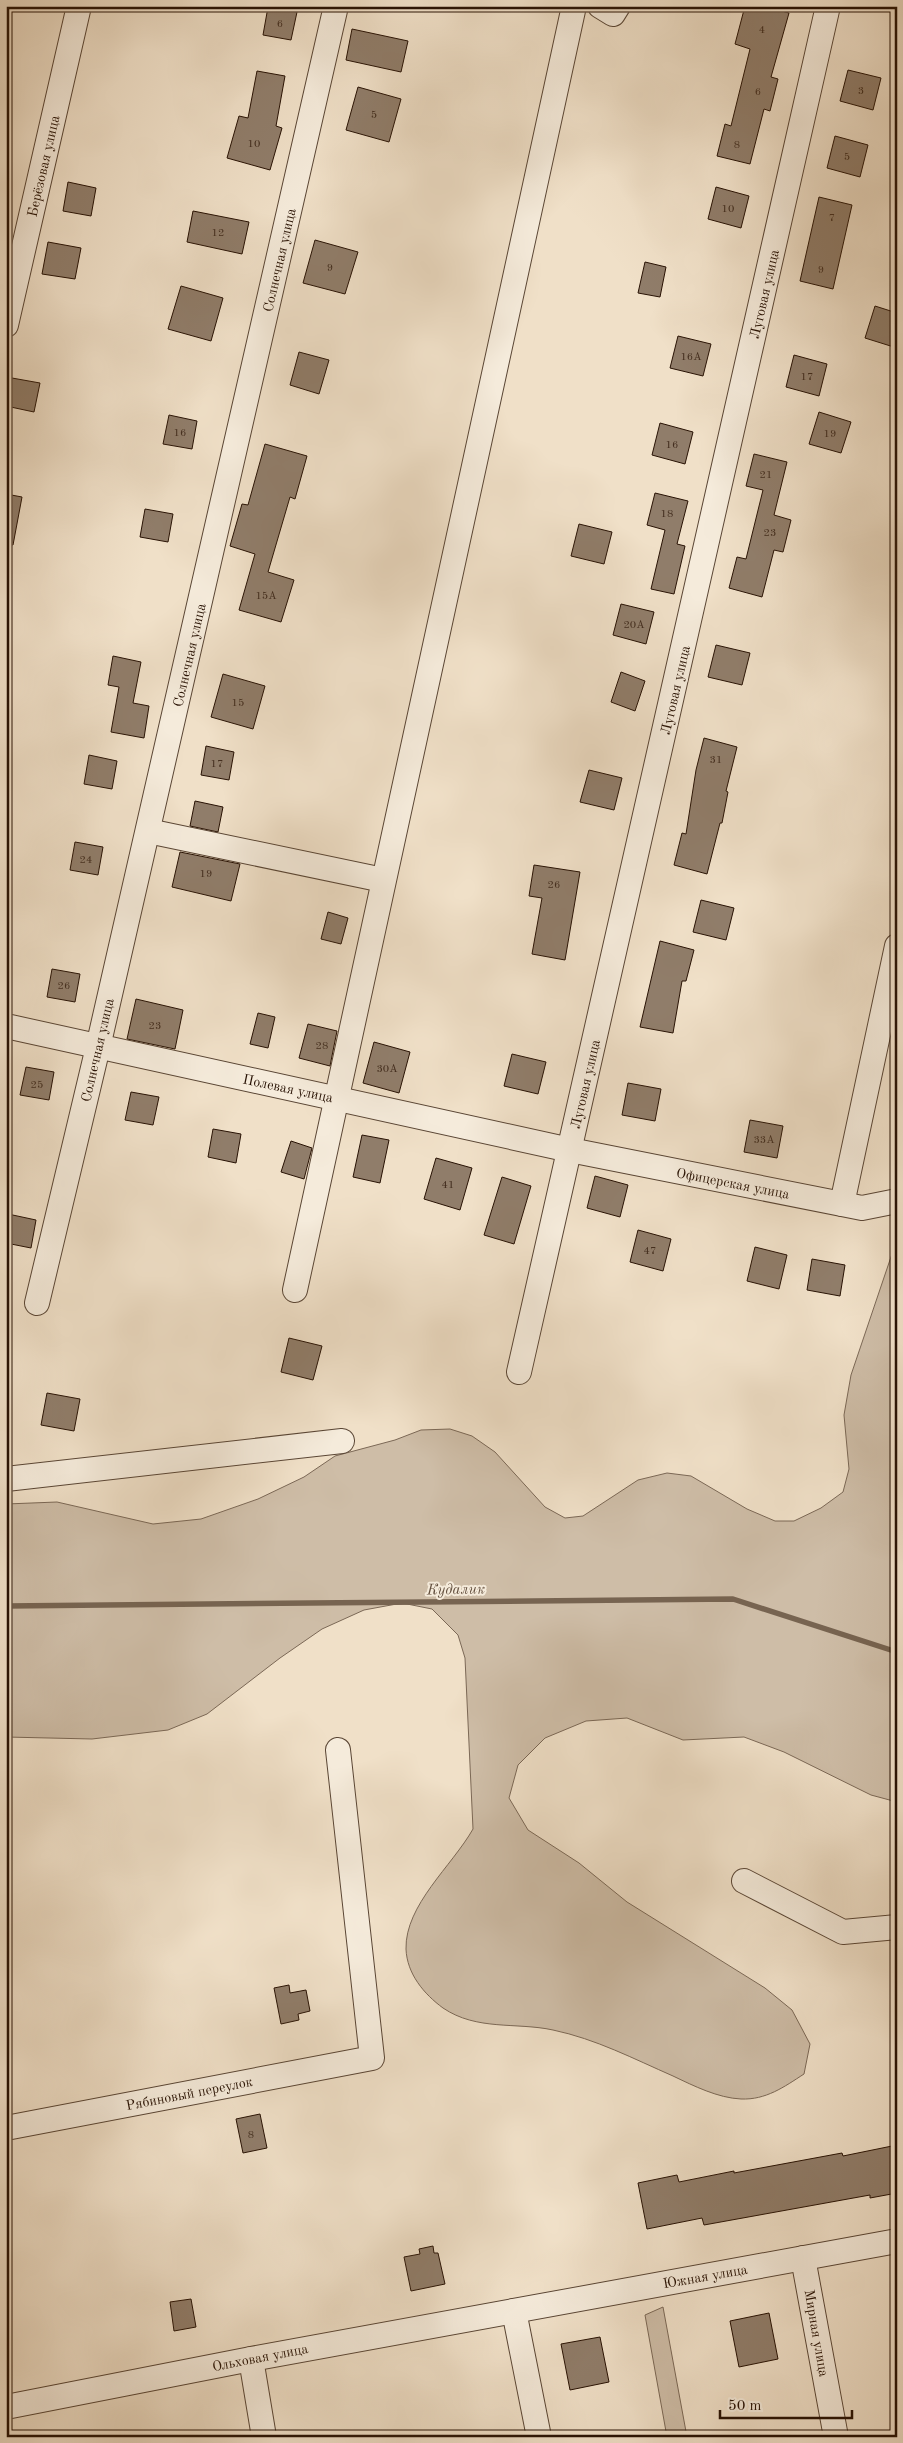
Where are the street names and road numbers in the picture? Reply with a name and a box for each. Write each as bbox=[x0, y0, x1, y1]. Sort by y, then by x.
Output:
street label: Берёзовая улица bbox=[25, 114, 62, 218]
street label: Солнечная улица bbox=[261, 207, 299, 313]
street label: Луговая улица bbox=[748, 248, 782, 340]
street label: Солнечная улица bbox=[171, 602, 209, 708]
street label: Луговая улица bbox=[659, 644, 693, 736]
street label: Солнечная улица bbox=[79, 997, 117, 1103]
street label: Луговая улица bbox=[569, 1038, 603, 1130]
street label: Полевая улица bbox=[241, 1073, 334, 1105]
street label: Офицерская улица bbox=[675, 1166, 791, 1203]
street label: Рябиновый переулок bbox=[125, 2075, 254, 2113]
street label: Южная улица bbox=[662, 2263, 749, 2291]
street label: Мирная улица bbox=[801, 2289, 831, 2378]
street label: Ольховая улица bbox=[211, 2342, 309, 2374]

